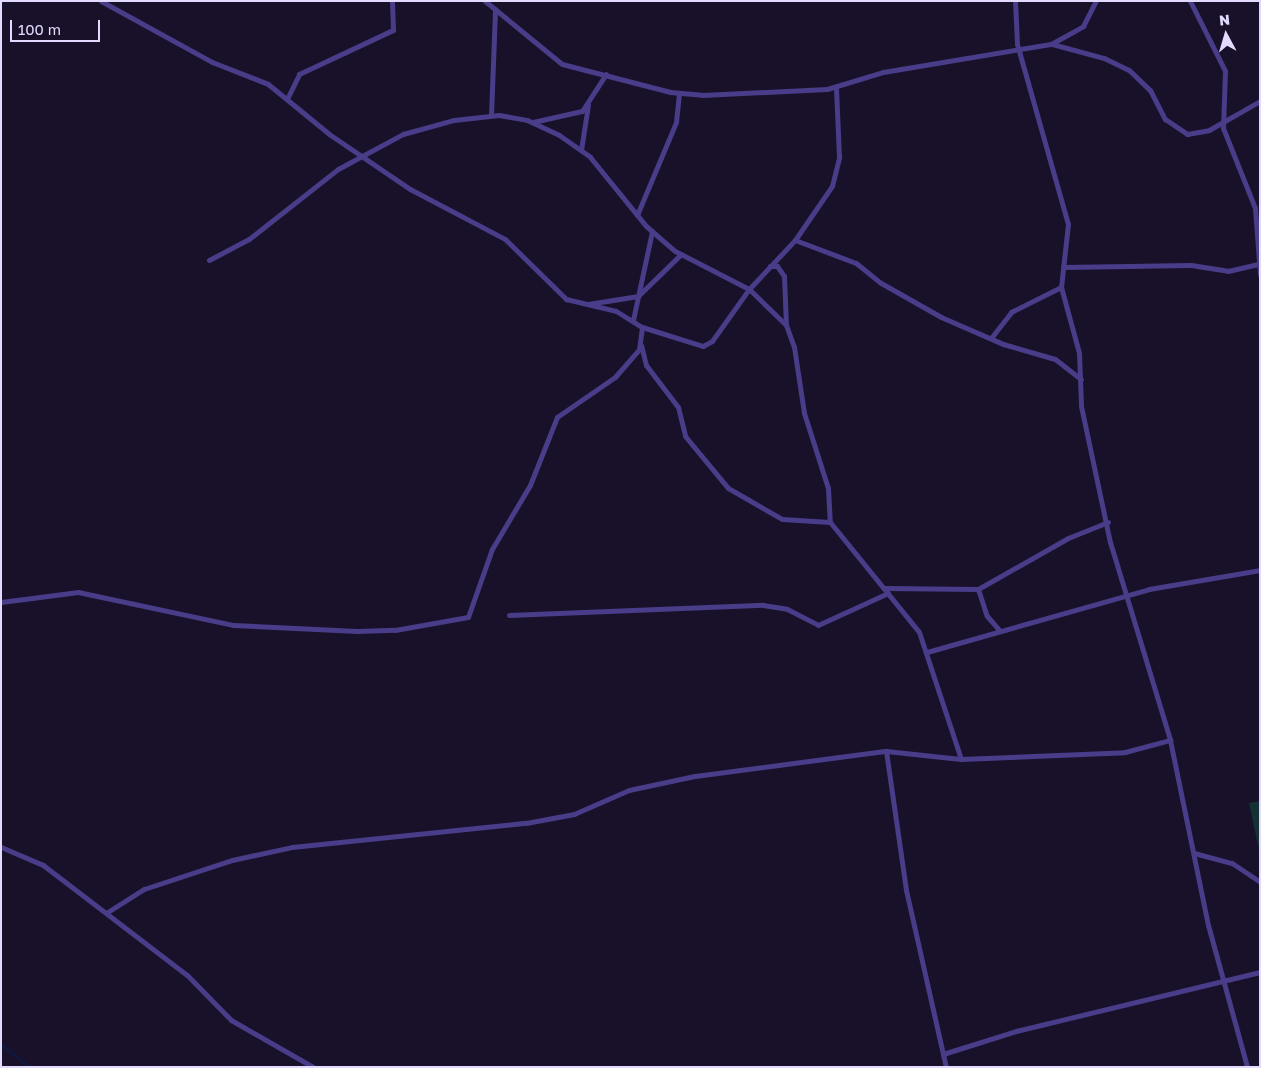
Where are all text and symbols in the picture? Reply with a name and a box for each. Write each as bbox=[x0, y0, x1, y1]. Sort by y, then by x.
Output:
scale bar bbox=[12, 10, 102, 42]
north arrow bbox=[1201, 10, 1251, 60]
text: N bbox=[1218, 11, 1231, 29]
text: 100 m bbox=[18, 20, 61, 38]

